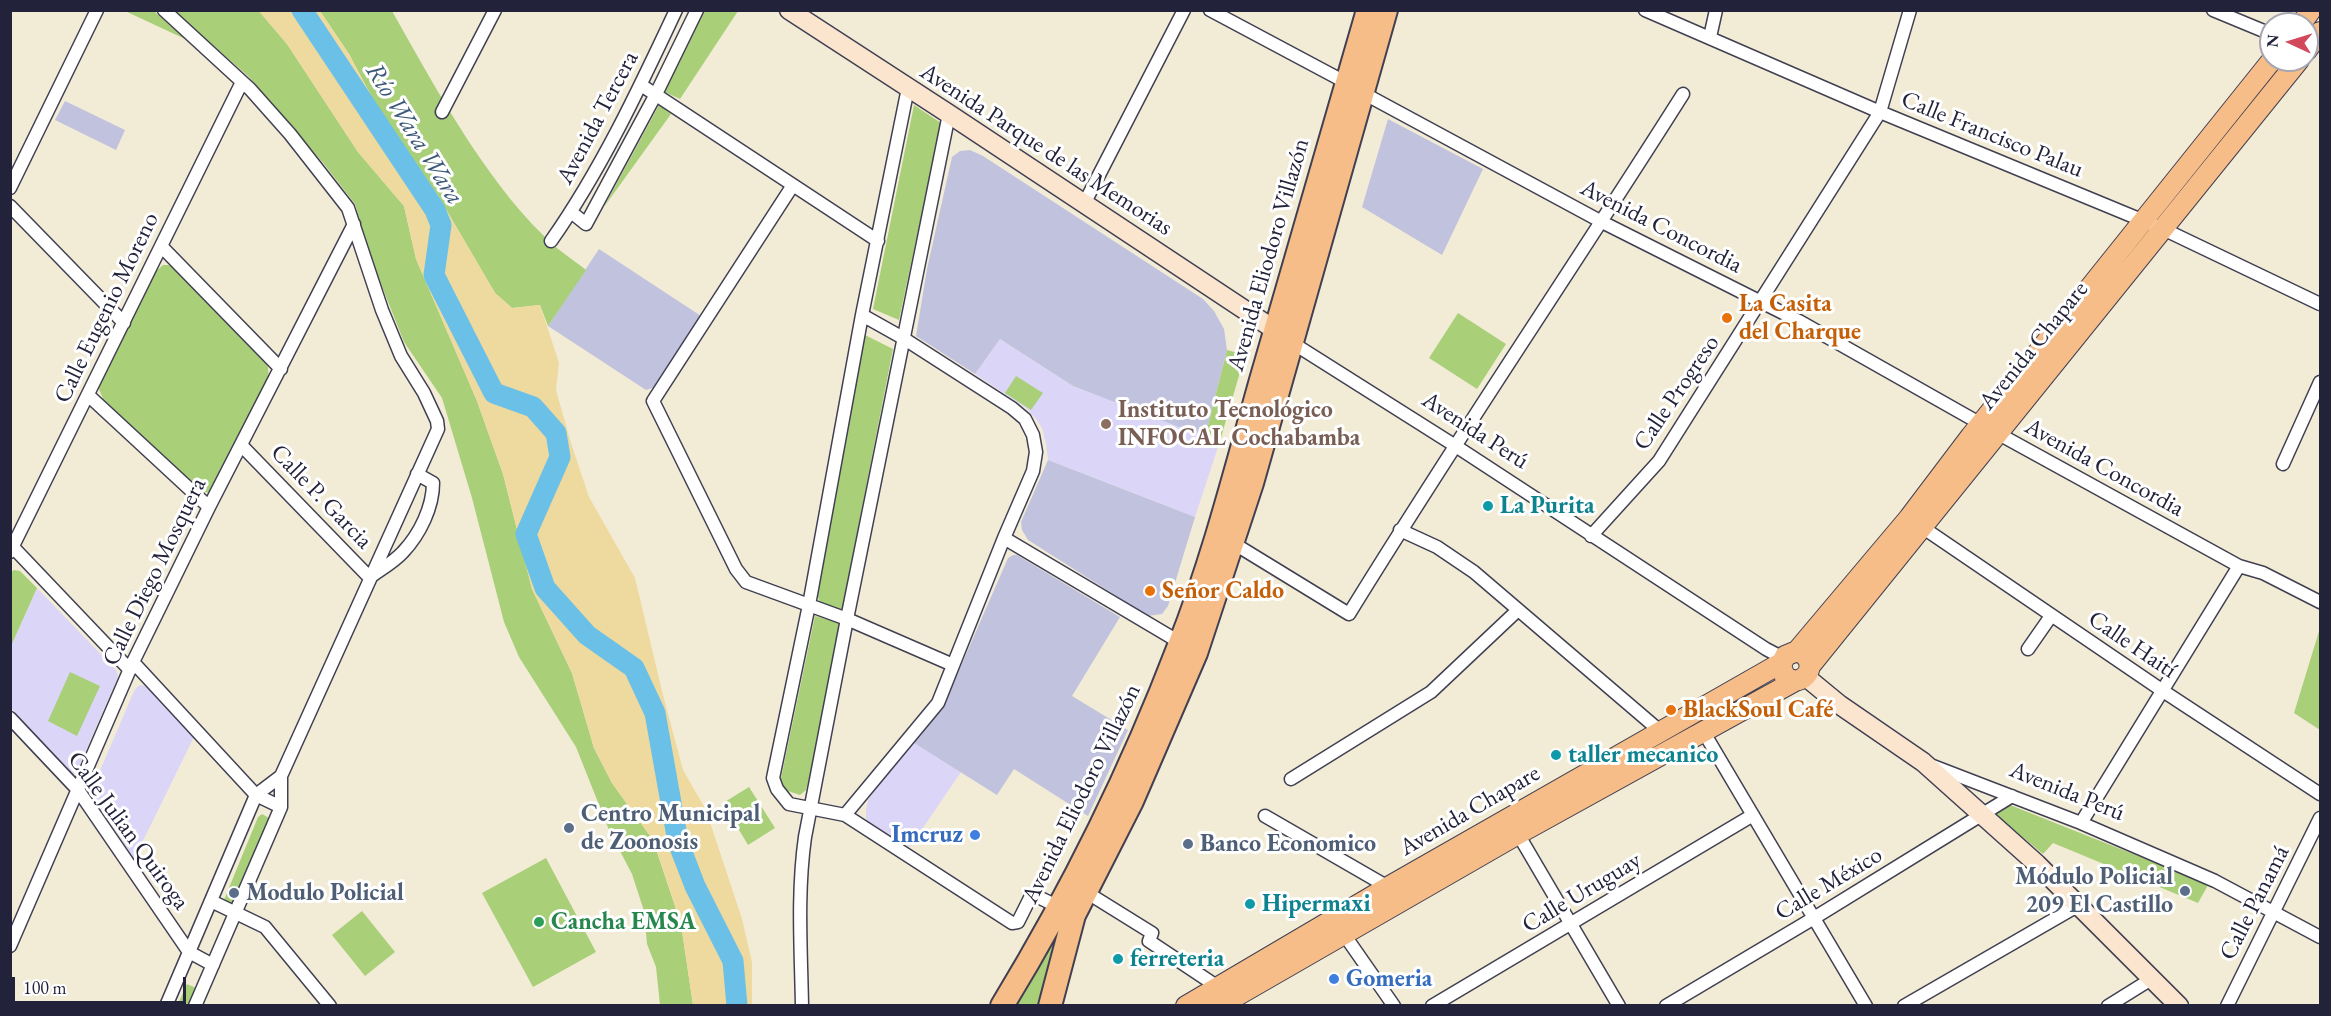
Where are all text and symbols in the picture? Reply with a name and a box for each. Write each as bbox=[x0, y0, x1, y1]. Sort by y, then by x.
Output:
north arrow bbox=[2259, 12, 2319, 72]
text: N bbox=[2262, 34, 2283, 48]
street label: Avenida Tercera bbox=[551, 47, 645, 189]
water label: Río Wara Wara bbox=[358, 57, 470, 211]
street label: Avenida Parque de las Memorias bbox=[915, 58, 1177, 242]
street label: Calle Francisco Palau bbox=[1897, 85, 2087, 185]
street label: Avenida Eliodoro Villazón bbox=[1222, 135, 1316, 375]
street label: Avenida Concordia bbox=[1575, 174, 1747, 280]
street label: Calle Eugenio Moreno bbox=[48, 208, 166, 408]
street label: Avenida Chapare bbox=[1973, 276, 2095, 416]
place label: La Casita del Charque bbox=[1739, 290, 1861, 346]
marker: La Casita del Charque bbox=[1720, 311, 1734, 325]
street label: Calle Progreso bbox=[1628, 330, 1726, 456]
street label: Avenida Perú bbox=[1416, 386, 1534, 476]
place label: Instituto Tecnológico INFOCAL Cochabamba bbox=[1118, 396, 1360, 452]
street label: Avenida Concordia bbox=[2019, 412, 2189, 524]
marker: Instituto Tecnológico INFOCAL Cochabamba bbox=[1099, 417, 1113, 431]
street label: Calle P. Garcia bbox=[264, 439, 378, 555]
street label: Calle Diego Mosquera bbox=[97, 473, 213, 671]
place label: La Purita bbox=[1500, 492, 1595, 520]
marker: La Purita bbox=[1481, 499, 1495, 513]
place label: Señor Caldo bbox=[1162, 577, 1284, 605]
marker: Señor Caldo bbox=[1143, 584, 1157, 598]
street label: Calle Haití bbox=[2082, 605, 2182, 685]
street label: Avenida Eliodoro Villazón bbox=[1016, 679, 1148, 909]
place label: BlackSoul Café bbox=[1683, 696, 1833, 724]
marker: BlackSoul Café bbox=[1664, 703, 1678, 717]
place label: taller mecanico bbox=[1568, 741, 1718, 769]
street label: Calle Julian Quiroga bbox=[61, 746, 195, 916]
marker: taller mecanico bbox=[1549, 748, 1563, 762]
street label: Avenida Perú bbox=[2005, 756, 2129, 828]
street label: Avenida Chapare bbox=[1395, 759, 1545, 863]
place label: Centro Municipal de Zoonosis bbox=[581, 800, 760, 856]
marker: Centro Municipal de Zoonosis bbox=[562, 821, 576, 835]
place label: Imcruz bbox=[891, 821, 963, 849]
marker: Imcruz bbox=[968, 828, 982, 842]
place label: Banco Economico bbox=[1200, 830, 1376, 858]
marker: Banco Economico bbox=[1181, 837, 1195, 851]
street label: Calle México bbox=[1770, 841, 1888, 927]
street label: Calle Panamá bbox=[2214, 841, 2296, 965]
street label: Calle Uruguay bbox=[1517, 846, 1647, 940]
place label: Módulo Policial 209 El Castillo bbox=[2015, 863, 2173, 919]
place label: Modulo Policial bbox=[246, 879, 404, 907]
marker: Módulo Policial 209 El Castillo bbox=[2178, 884, 2192, 898]
marker: Modulo Policial bbox=[227, 886, 241, 900]
place label: Hipermaxi bbox=[1262, 890, 1371, 918]
marker: Hipermaxi bbox=[1243, 897, 1257, 911]
place label: Cancha EMSA bbox=[551, 908, 696, 936]
marker: Cancha EMSA bbox=[532, 915, 546, 929]
place label: ferreteria bbox=[1130, 945, 1224, 973]
marker: ferreteria bbox=[1111, 952, 1125, 966]
scale bar bbox=[15, 965, 189, 1003]
place label: Gomeria bbox=[1346, 965, 1432, 993]
marker: Gomeria bbox=[1327, 972, 1341, 986]
text: 100 m bbox=[23, 976, 67, 999]

